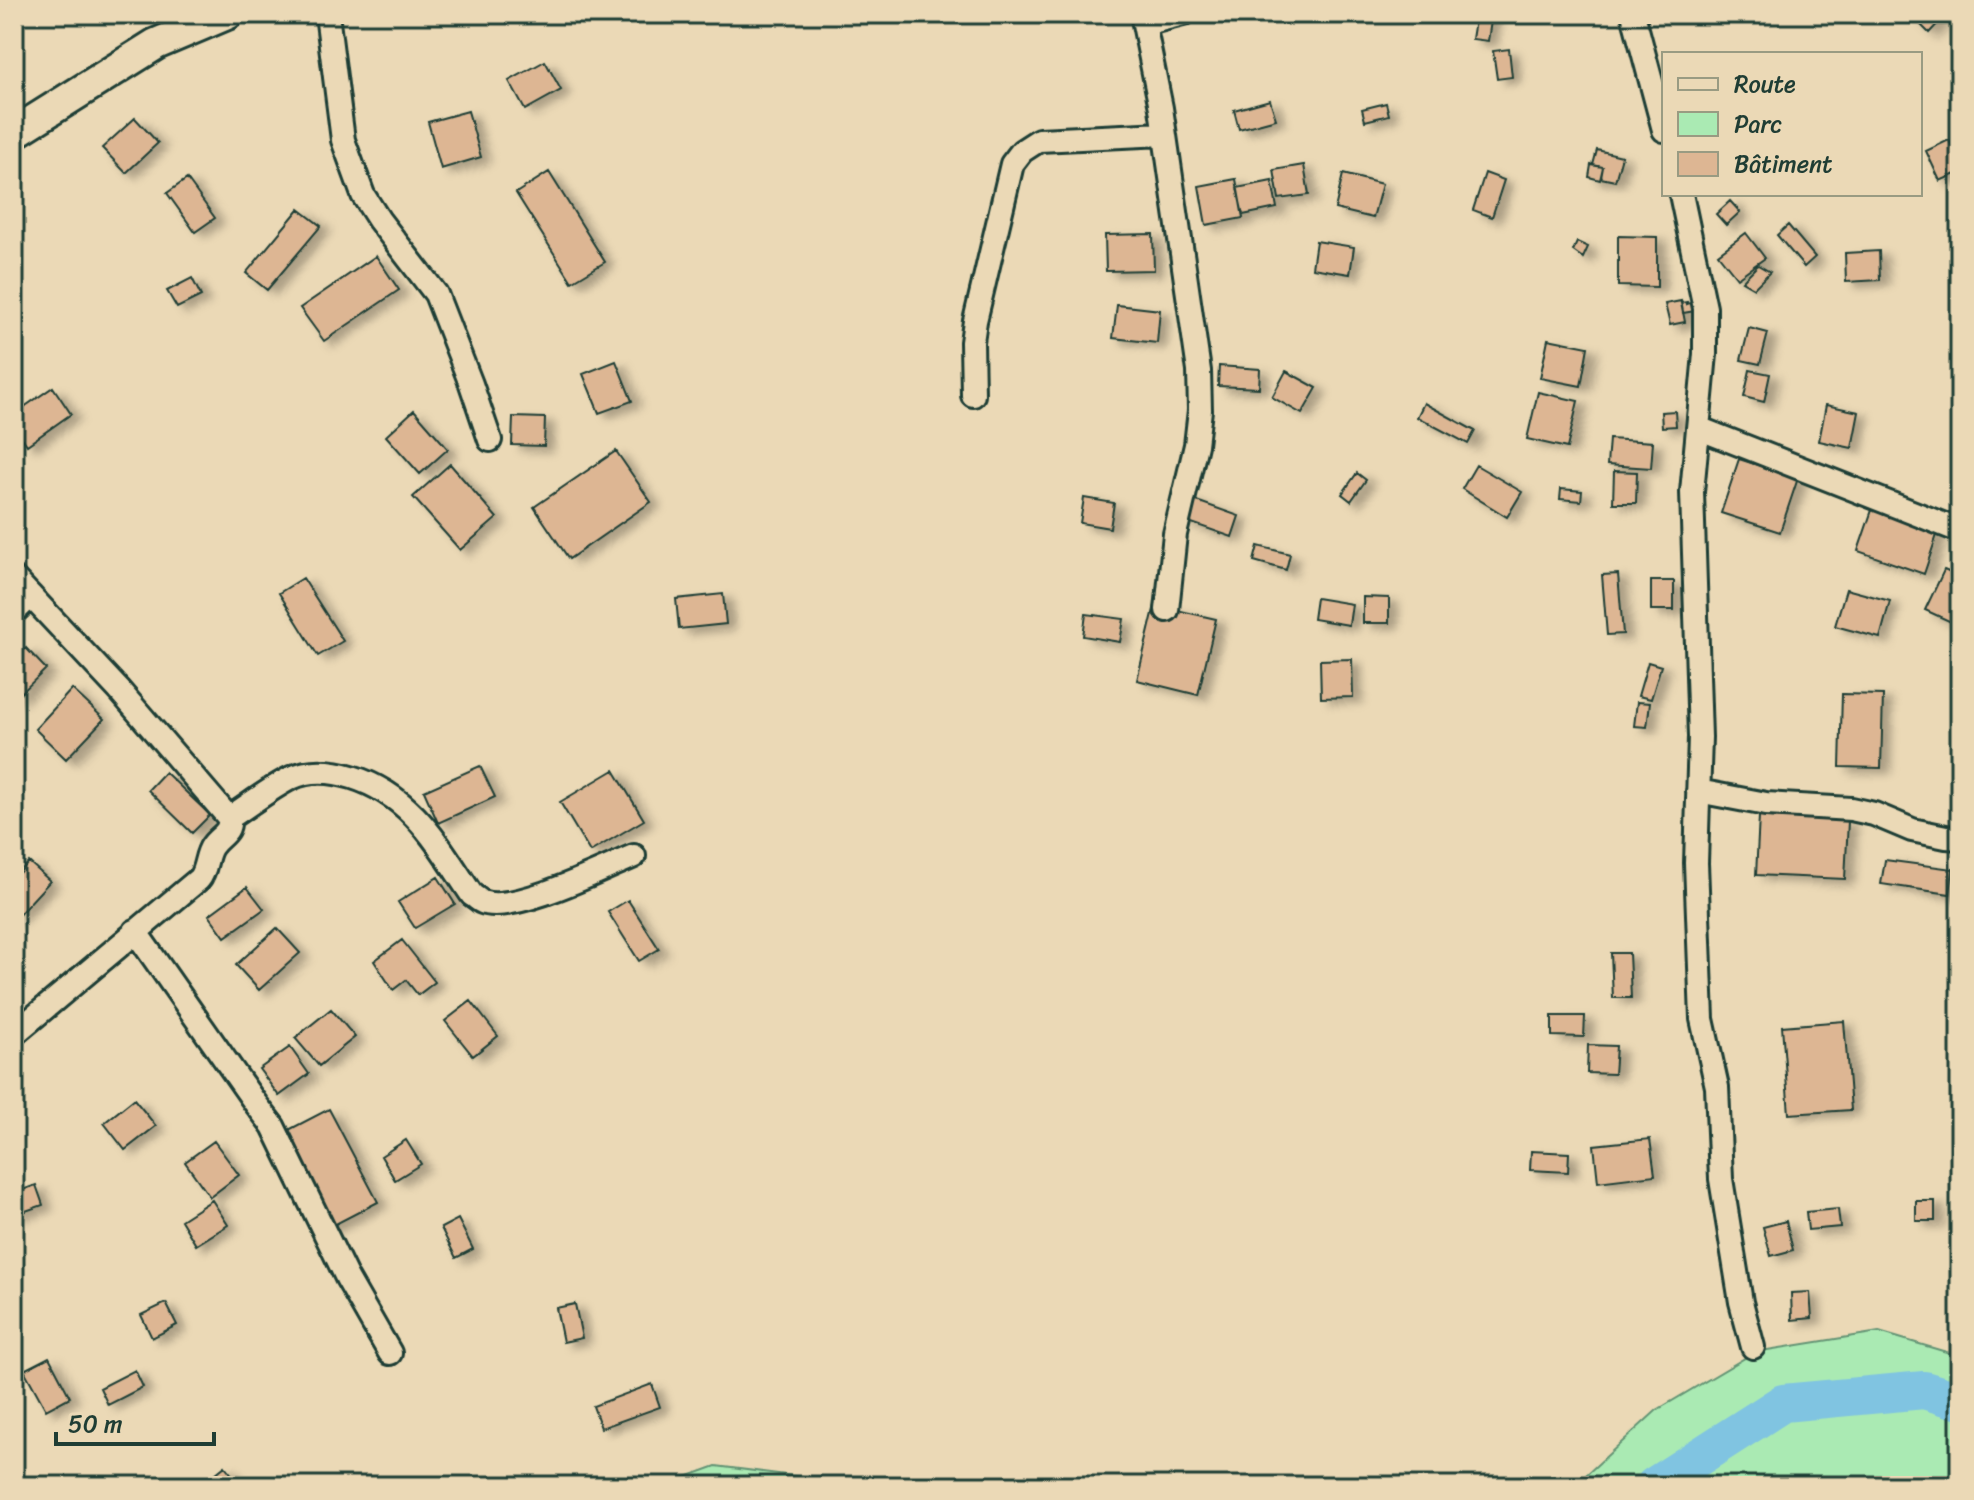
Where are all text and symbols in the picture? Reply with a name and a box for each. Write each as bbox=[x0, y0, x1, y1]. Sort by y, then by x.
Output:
legend bbox=[1662, 52, 1922, 196]
text: Route bbox=[1734, 63, 1796, 105]
text: Parc bbox=[1734, 103, 1782, 145]
text: Bâtiment bbox=[1734, 143, 1833, 185]
scale bar bbox=[56, 1396, 214, 1446]
text: 50 m bbox=[68, 1403, 123, 1445]

